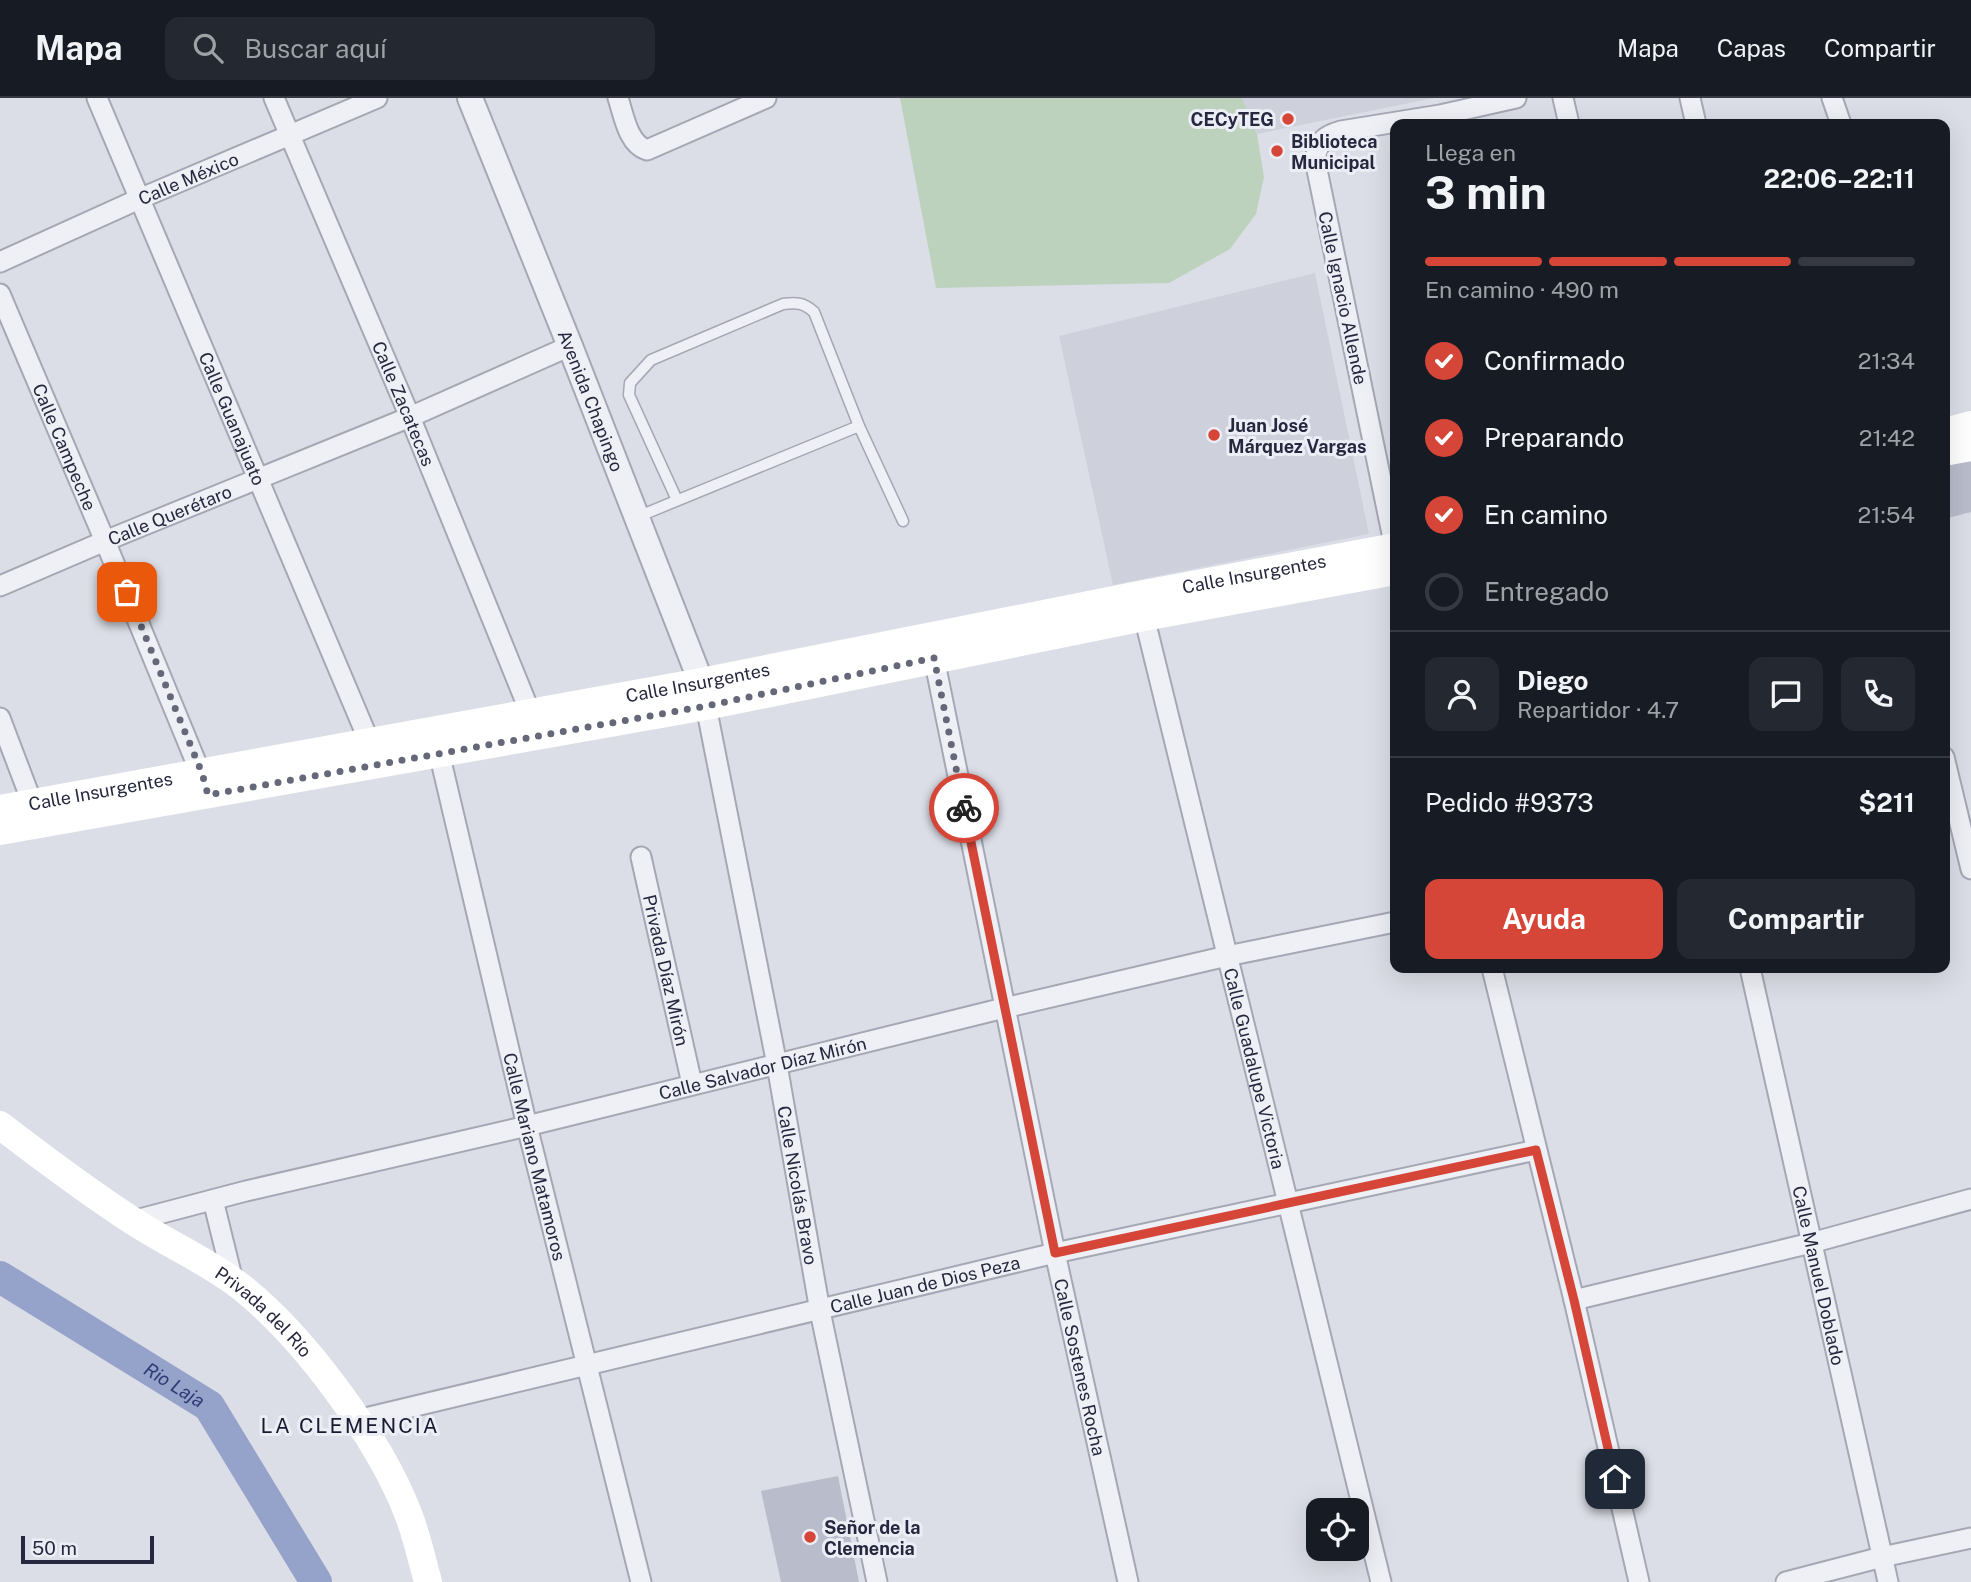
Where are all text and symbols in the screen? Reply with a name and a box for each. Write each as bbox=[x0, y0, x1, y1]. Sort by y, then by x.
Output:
search box bbox=[165, 17, 655, 80]
text: Mapa bbox=[35, 29, 123, 67]
icon: search bbox=[189, 29, 227, 67]
text: Buscar aquí bbox=[245, 33, 386, 64]
text: Mapa bbox=[1617, 34, 1679, 62]
text: Capas bbox=[1717, 34, 1786, 62]
text: Compartir bbox=[1824, 34, 1936, 62]
place label: CECyTEG bbox=[1191, 109, 1274, 130]
marker: CECyTEG bbox=[1280, 111, 1296, 127]
place label: Biblioteca Municipal bbox=[1291, 131, 1377, 173]
text: Llega en bbox=[1425, 139, 1516, 166]
marker: Biblioteca Municipal bbox=[1269, 143, 1285, 159]
street label: Calle México bbox=[135, 148, 241, 209]
text: 22:06–22:11 bbox=[1763, 163, 1915, 194]
text: 3 min bbox=[1425, 165, 1547, 219]
street label: Calle Ignacio Allende bbox=[1314, 210, 1372, 386]
text: En camino · 490 m bbox=[1425, 276, 1619, 303]
street label: Avenida Chapingo bbox=[554, 327, 628, 474]
street label: Calle Zacatecas bbox=[368, 338, 439, 469]
icon: check bbox=[1425, 342, 1463, 380]
text: Confirmado bbox=[1484, 345, 1625, 376]
text: 21:34 bbox=[1858, 347, 1915, 374]
street label: Calle Guanajuato bbox=[195, 349, 270, 488]
street label: Calle Campeche bbox=[29, 380, 101, 513]
place label: Juan José Márquez Vargas bbox=[1228, 415, 1366, 457]
icon: check bbox=[1425, 419, 1463, 457]
text: Preparando bbox=[1484, 422, 1624, 453]
text: 21:42 bbox=[1859, 424, 1915, 451]
marker: Juan José Márquez Vargas bbox=[1206, 427, 1222, 443]
street label: Calle Querétaro bbox=[105, 480, 235, 549]
icon: check bbox=[1425, 496, 1463, 534]
text: En camino bbox=[1484, 499, 1608, 530]
text: 21:54 bbox=[1858, 501, 1915, 528]
street label: Calle Insurgentes bbox=[1180, 550, 1328, 597]
pin bbox=[97, 562, 157, 622]
icon: bag bbox=[108, 573, 146, 611]
text: Entregado bbox=[1484, 576, 1609, 607]
button: person bbox=[1425, 657, 1499, 731]
button: chat bbox=[1749, 657, 1823, 731]
button: phone bbox=[1841, 657, 1915, 731]
street label: Calle Insurgentes bbox=[624, 658, 771, 706]
text: Diego bbox=[1517, 665, 1588, 696]
text: Repartidor · 4.7 bbox=[1517, 696, 1679, 723]
street label: Calle Insurgentes bbox=[27, 767, 174, 814]
courier bbox=[929, 773, 999, 843]
text: Pedido #9373 bbox=[1425, 787, 1594, 818]
text: $211 bbox=[1859, 787, 1915, 818]
icon: bike bbox=[945, 789, 983, 827]
button: Ayuda bbox=[1425, 879, 1663, 959]
button: Compartir bbox=[1677, 879, 1915, 959]
street label: Privada Díaz Mirón bbox=[639, 892, 694, 1048]
street label: Calle Guadalupe Victoria bbox=[1220, 966, 1290, 1171]
street label: Calle Salvador Díaz Mirón bbox=[657, 1032, 869, 1103]
street label: Calle Mariano Matamoros bbox=[500, 1050, 571, 1263]
street label: Calle Nicolás Bravo bbox=[774, 1104, 822, 1266]
street label: Calle Manuel Doblado bbox=[1789, 1184, 1849, 1367]
street label: Calle Juan de Dios Peza bbox=[828, 1251, 1022, 1317]
street label: Privada del Río bbox=[212, 1262, 316, 1361]
street label: Calle Sostenes Rocha bbox=[1050, 1276, 1110, 1458]
water label: Rio Laja bbox=[140, 1358, 209, 1412]
district label: LA CLEMENCIA bbox=[260, 1413, 440, 1438]
pin bbox=[1585, 1449, 1645, 1509]
icon: home bbox=[1596, 1460, 1634, 1498]
map controls bbox=[1306, 1498, 1369, 1561]
button: locate bbox=[1306, 1498, 1369, 1561]
place label: Señor de la Clemencia bbox=[824, 1517, 921, 1559]
marker: Señor de la Clemencia bbox=[802, 1529, 818, 1545]
scale bar bbox=[21, 1533, 154, 1565]
text: 50 m bbox=[32, 1537, 77, 1559]

